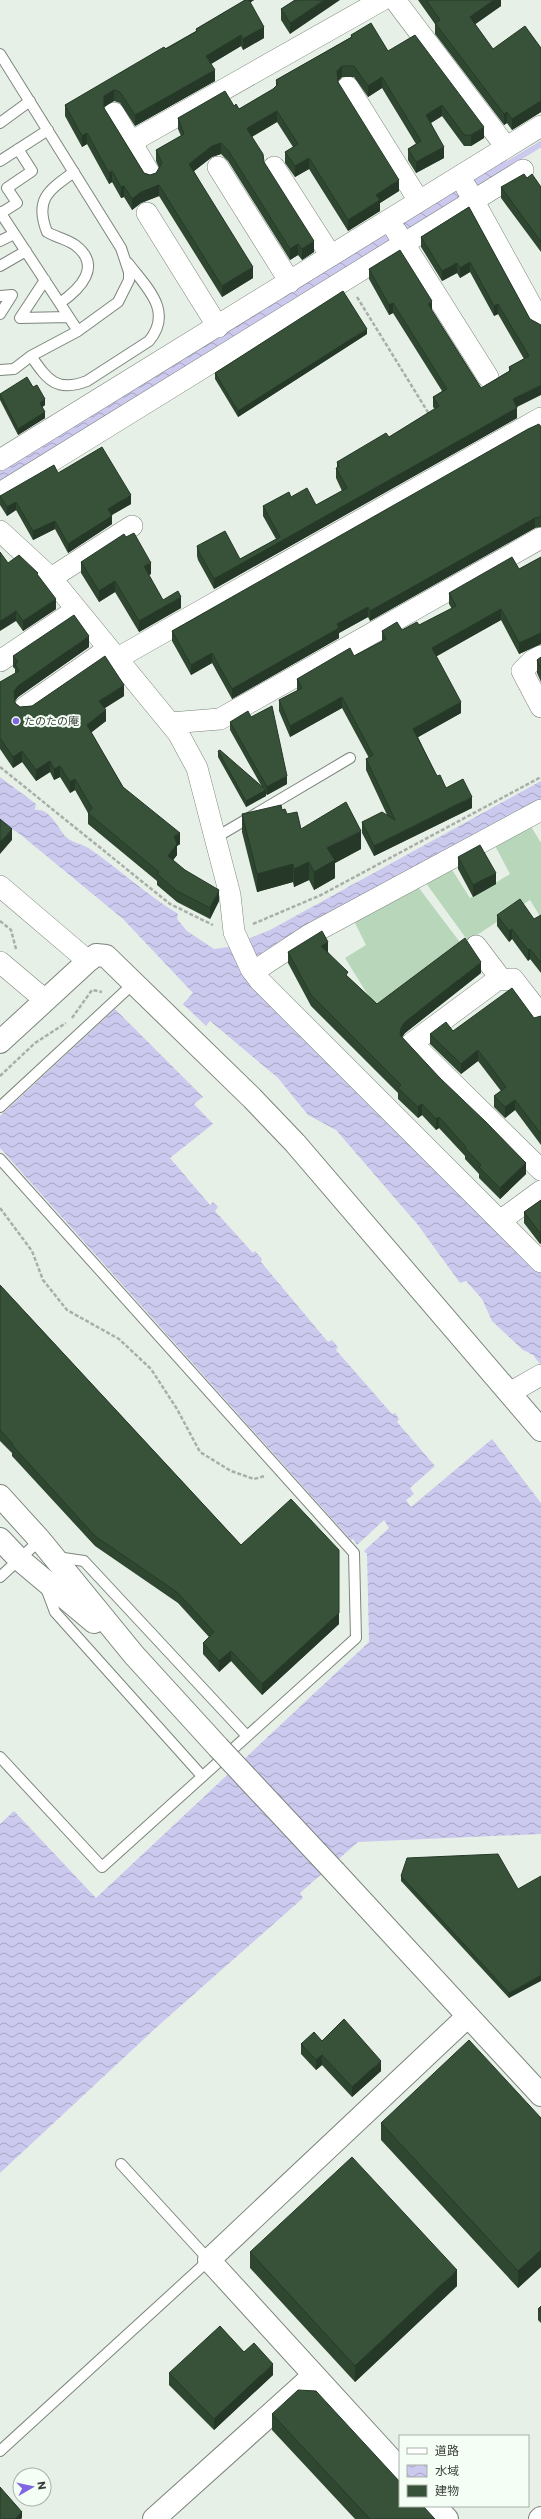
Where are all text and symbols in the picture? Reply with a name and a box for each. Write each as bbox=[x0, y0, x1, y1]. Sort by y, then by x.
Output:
place label: たのたの庵 bbox=[24, 713, 79, 729]
marker: たのたの庵 bbox=[11, 716, 21, 726]
legend bbox=[399, 2435, 529, 2507]
text: 道路 bbox=[435, 2442, 459, 2459]
text: 水域 bbox=[435, 2462, 459, 2479]
north arrow bbox=[12, 2467, 52, 2507]
text: N bbox=[33, 2480, 50, 2491]
text: 建物 bbox=[435, 2482, 459, 2499]

